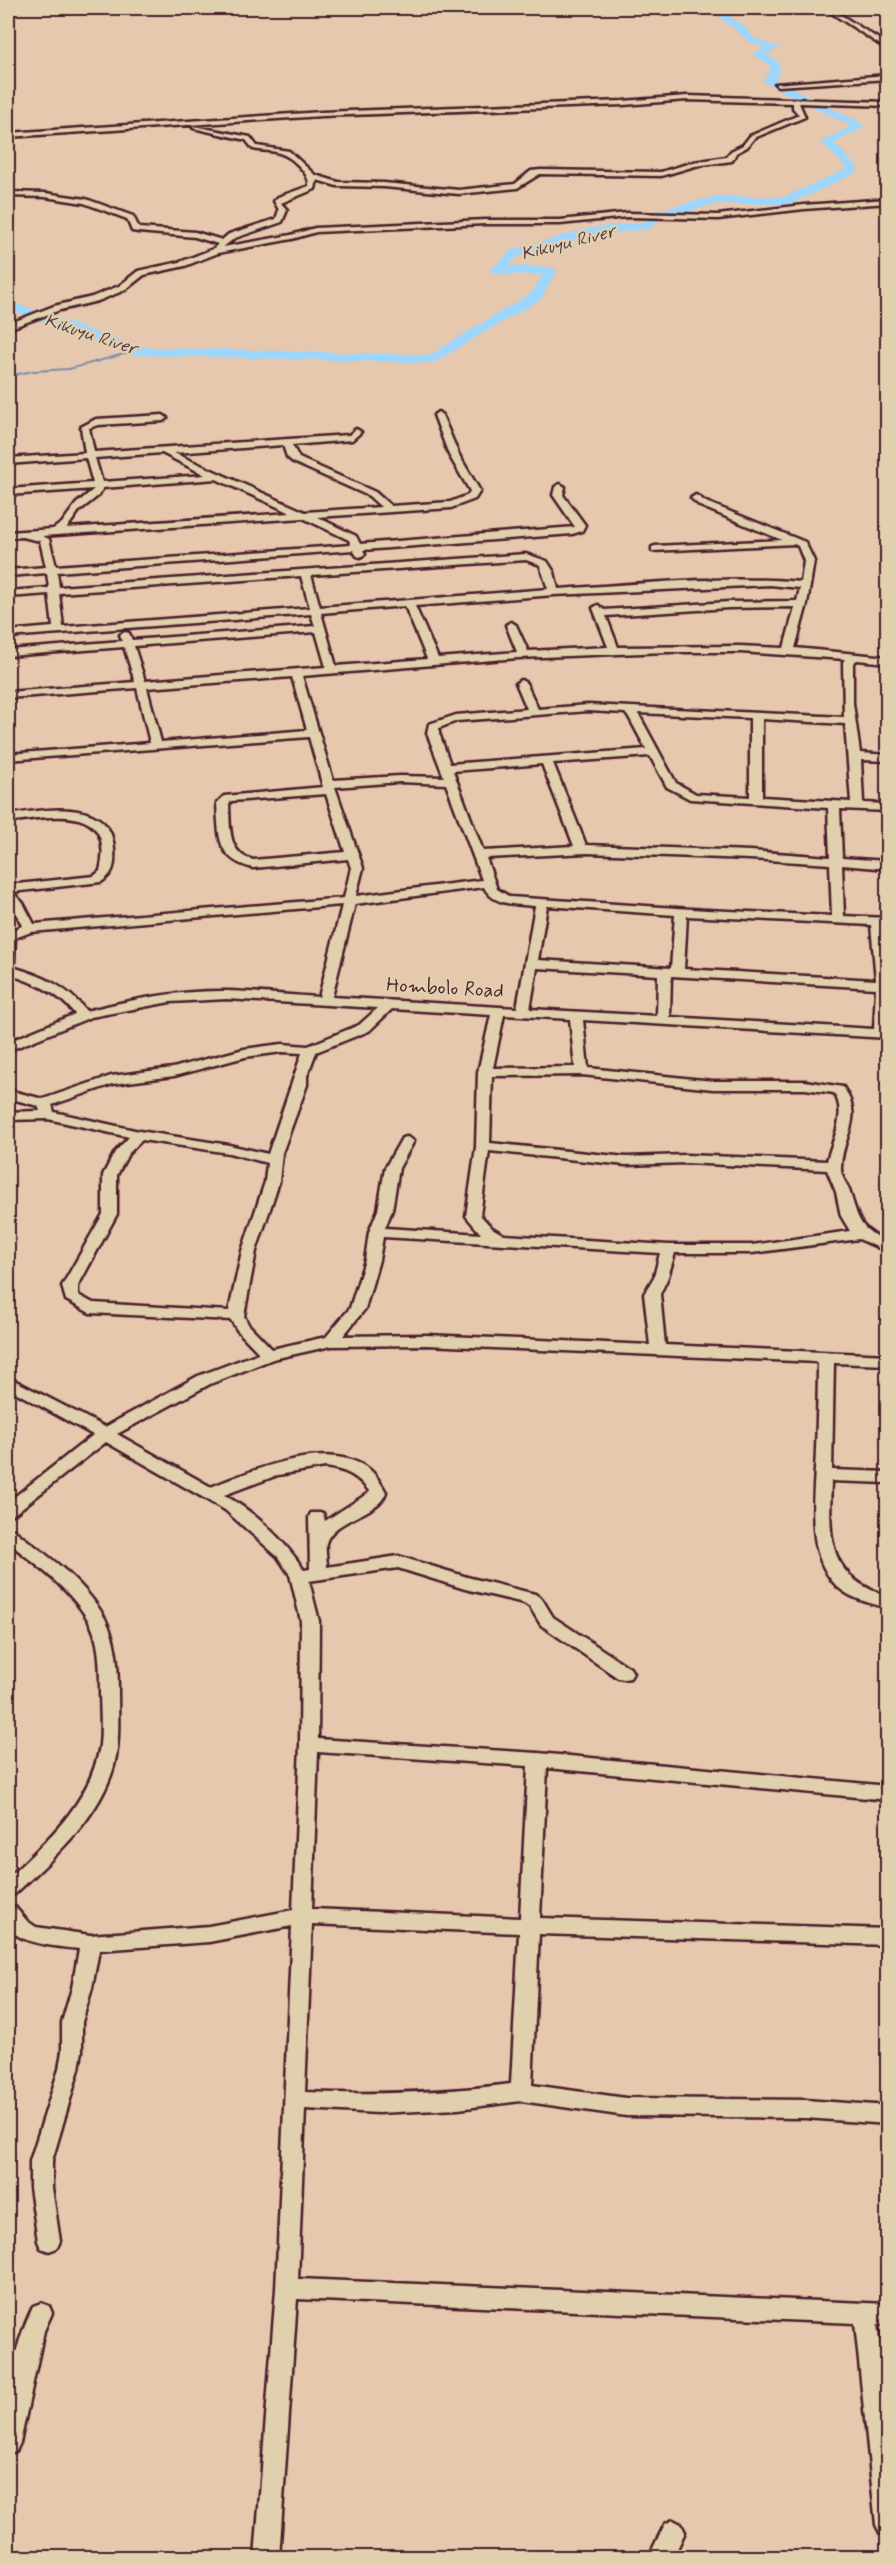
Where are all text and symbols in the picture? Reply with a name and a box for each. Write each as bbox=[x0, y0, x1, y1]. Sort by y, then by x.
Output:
water label: Kikuyu River bbox=[519, 219, 620, 266]
water label: Kikuyu River bbox=[41, 309, 143, 362]
street label: Hombolo Road bbox=[385, 972, 504, 1005]

